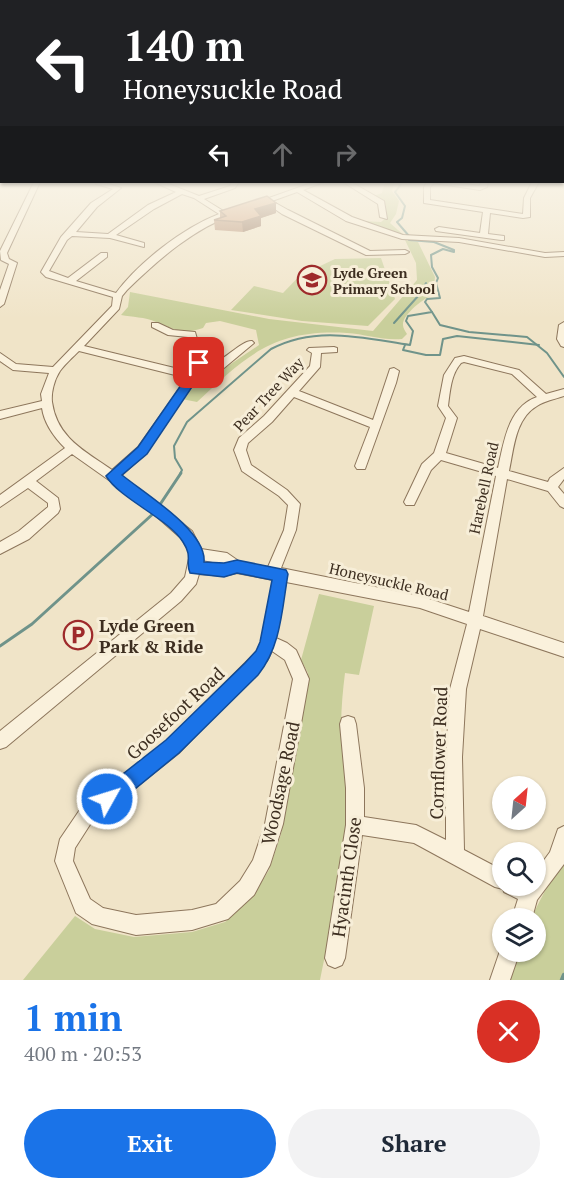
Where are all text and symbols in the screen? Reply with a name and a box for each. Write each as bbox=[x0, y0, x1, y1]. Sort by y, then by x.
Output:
text: 140 m bbox=[123, 17, 244, 73]
icon: left bbox=[24, 24, 102, 102]
text: Honeysuckle Road bbox=[123, 71, 343, 107]
icon: left bbox=[203, 138, 236, 171]
icon: ahead bbox=[266, 138, 299, 171]
icon: right bbox=[329, 138, 362, 171]
place label: Lyde Green Primary School bbox=[333, 263, 436, 298]
school or university icon: Lyde Green Primary School bbox=[296, 264, 328, 296]
pin bbox=[173, 337, 224, 388]
icon: arrive bbox=[182, 346, 215, 379]
street label: Pear Tree Way bbox=[228, 352, 308, 435]
street label: Harebell Road bbox=[463, 440, 503, 536]
street label: Honeysuckle Road bbox=[327, 558, 451, 604]
place label: Lyde Green Park & Ride bbox=[99, 613, 204, 658]
parking icon: Lyde Green Park & Ride bbox=[62, 619, 94, 651]
street label: Goosefoot Road bbox=[121, 661, 229, 765]
street label: Cornflower Road bbox=[424, 686, 452, 820]
street label: Woodsage Road bbox=[255, 719, 305, 847]
position arrow bbox=[75, 767, 139, 831]
north arrow bbox=[492, 776, 546, 830]
map controls bbox=[492, 776, 546, 962]
street label: Hyacinth Close bbox=[326, 815, 366, 939]
button: search bbox=[492, 842, 546, 896]
button: layers bbox=[492, 908, 546, 962]
text: 1 min bbox=[24, 994, 122, 1041]
button: close bbox=[477, 1000, 540, 1063]
text: 400 m · 20:53 bbox=[24, 1040, 142, 1067]
button: Exit bbox=[24, 1109, 276, 1178]
button: Share bbox=[288, 1109, 540, 1178]

